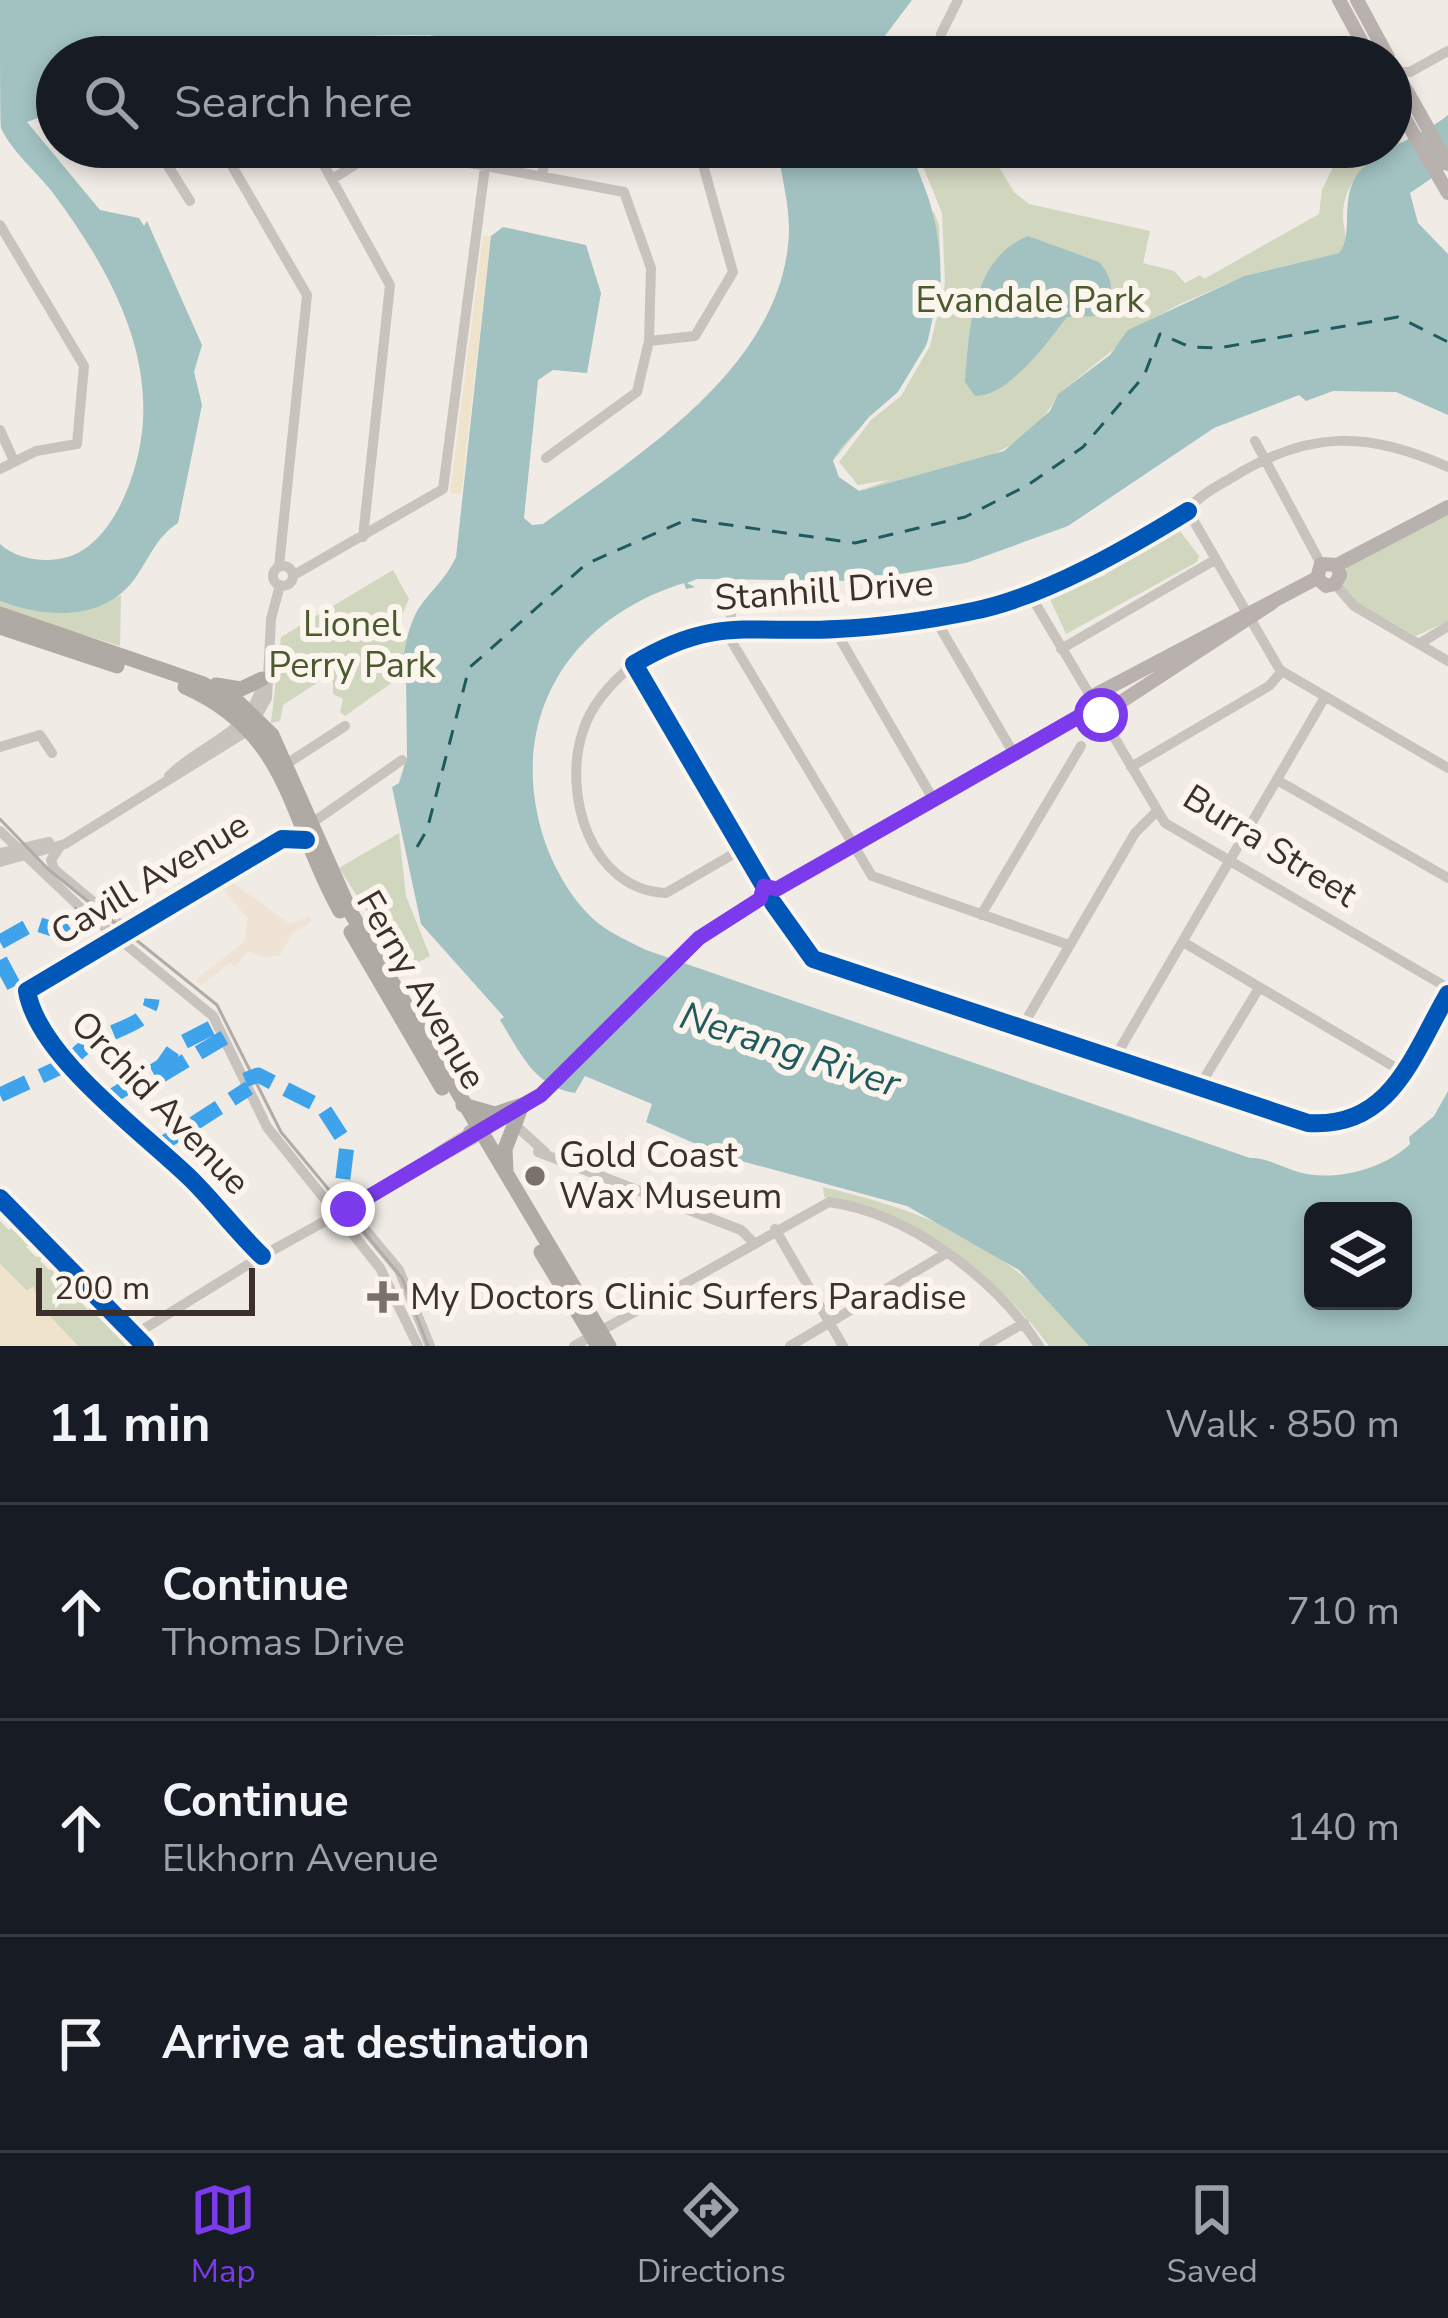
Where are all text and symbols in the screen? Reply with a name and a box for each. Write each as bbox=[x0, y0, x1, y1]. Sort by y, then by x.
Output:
search box bbox=[36, 36, 1412, 168]
icon: search bbox=[78, 69, 144, 135]
text: Search here bbox=[174, 72, 413, 133]
park label: Evandale Park bbox=[915, 276, 1146, 325]
street label: Stanhill Drive bbox=[713, 559, 935, 623]
park label: Lionel Perry Park bbox=[268, 600, 437, 690]
route start bbox=[1074, 688, 1128, 742]
street label: Burra Street bbox=[1174, 773, 1367, 919]
street label: Cavill Avenue bbox=[42, 801, 258, 957]
street label: Ferny Avenue bbox=[344, 882, 498, 1098]
water label: Nerang River bbox=[673, 989, 908, 1111]
street label: Orchid Avenue bbox=[60, 1000, 260, 1206]
place label: Gold Coast Wax Museum bbox=[559, 1131, 782, 1221]
marker: Gold Coast Wax Museum bbox=[522, 1163, 548, 1189]
route end bbox=[321, 1182, 375, 1236]
map controls bbox=[1304, 1202, 1412, 1310]
button: layers bbox=[1304, 1202, 1412, 1310]
scale bar bbox=[36, 1262, 255, 1315]
text: 200 m bbox=[54, 1266, 150, 1311]
place label: My Doctors Clinic Surfers Paradise bbox=[410, 1273, 966, 1322]
marker: My Doctors Clinic Surfers Paradise bbox=[367, 1281, 399, 1313]
text: 11 min bbox=[48, 1389, 211, 1459]
text: Walk · 850 m bbox=[1165, 1398, 1400, 1451]
text: Continue bbox=[162, 1555, 349, 1616]
icon: ahead bbox=[48, 1579, 114, 1645]
text: 710 m bbox=[1286, 1585, 1400, 1638]
text: Thomas Drive bbox=[162, 1616, 405, 1669]
text: Continue bbox=[162, 1771, 349, 1832]
icon: ahead bbox=[48, 1795, 114, 1861]
text: 140 m bbox=[1286, 1801, 1400, 1854]
text: Elkhorn Avenue bbox=[162, 1832, 438, 1885]
icon: arrive bbox=[48, 2011, 114, 2077]
text: Arrive at destination bbox=[162, 2013, 590, 2074]
tab: Map bbox=[190, 2177, 256, 2294]
tab: Directions bbox=[637, 2177, 786, 2294]
tab: Saved bbox=[1166, 2177, 1258, 2294]

